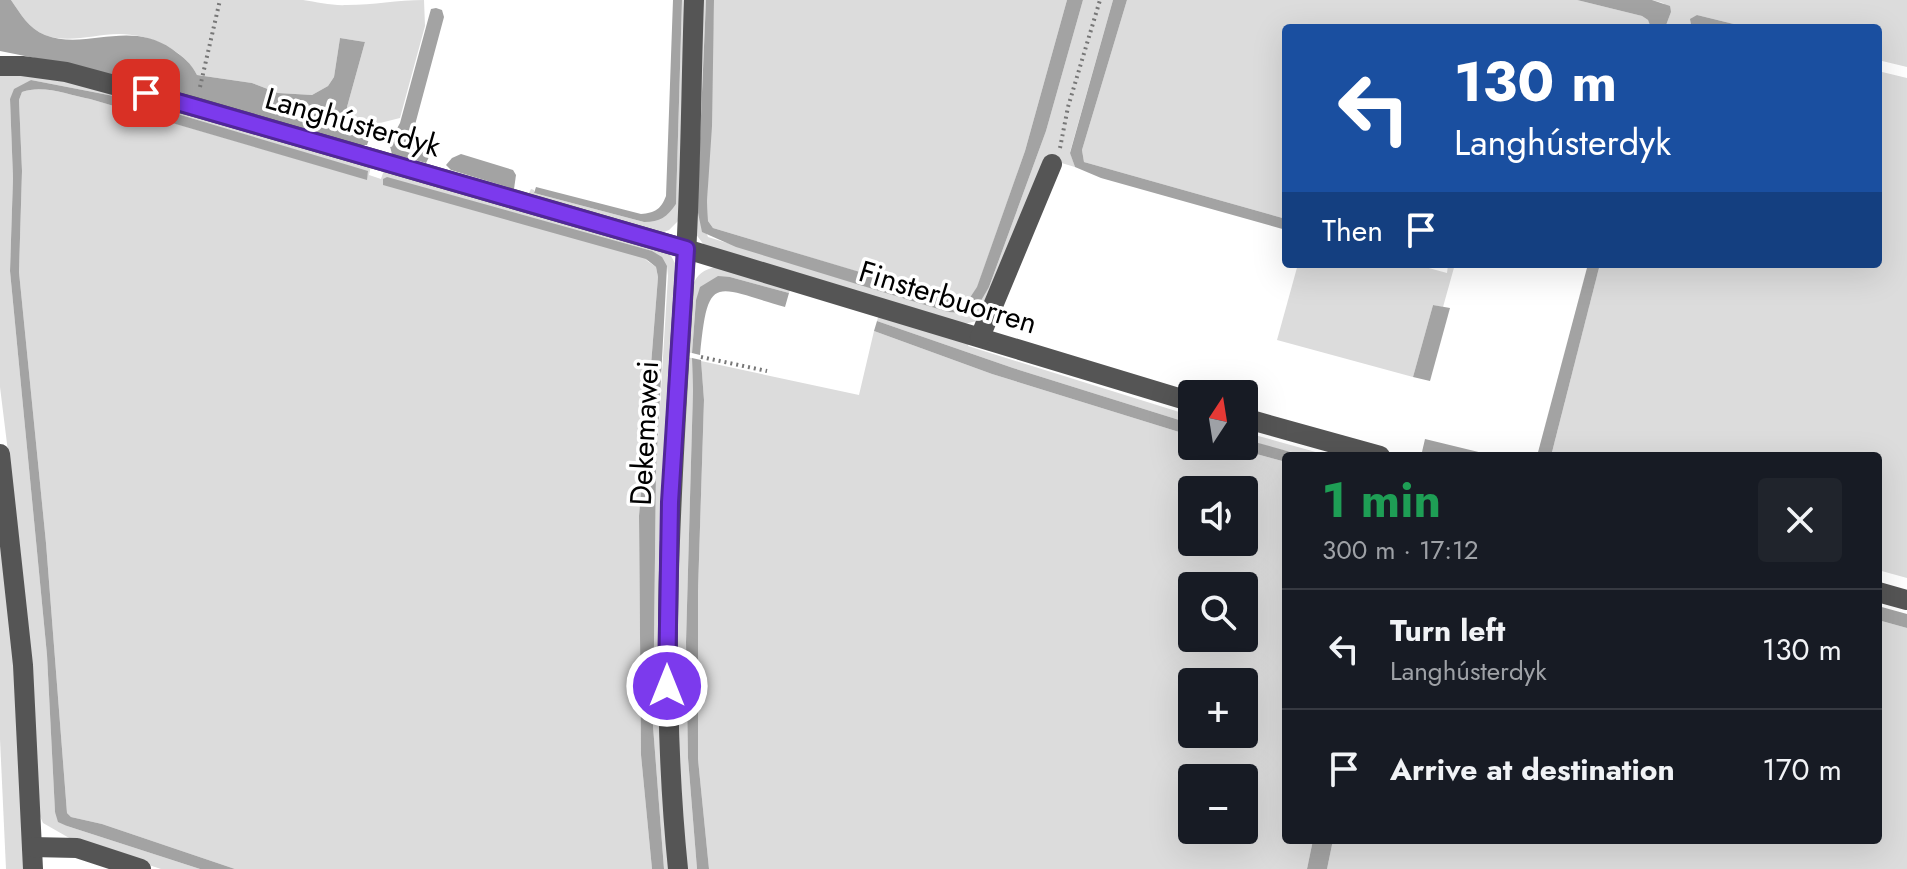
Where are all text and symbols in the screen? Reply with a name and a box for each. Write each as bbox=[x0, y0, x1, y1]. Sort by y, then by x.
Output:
text: 130 m bbox=[1454, 41, 1617, 122]
icon: left bbox=[1322, 56, 1426, 160]
pin bbox=[112, 59, 180, 127]
icon: arrive bbox=[124, 71, 168, 115]
street label: Langhústerdyk bbox=[260, 76, 447, 168]
text: Langhústerdyk bbox=[1454, 116, 1671, 168]
icon: arrive bbox=[1399, 208, 1443, 252]
text: Then bbox=[1322, 209, 1383, 252]
street label: Finsterbuorren bbox=[854, 250, 1042, 344]
street label: Dekemawei bbox=[619, 360, 669, 506]
north arrow bbox=[1178, 380, 1258, 460]
map controls bbox=[1178, 380, 1258, 844]
text: 1 min bbox=[1322, 466, 1441, 535]
button: sound bbox=[1178, 476, 1258, 556]
button: close bbox=[1758, 478, 1842, 562]
text: 300 m · 17:12 bbox=[1322, 531, 1479, 569]
button: search bbox=[1178, 572, 1258, 652]
text: Turn left bbox=[1390, 609, 1505, 652]
icon: left bbox=[1322, 627, 1366, 671]
text: 130 m bbox=[1762, 628, 1842, 671]
position arrow bbox=[625, 644, 709, 728]
text: Langhústerdyk bbox=[1390, 652, 1547, 690]
button: + bbox=[1178, 668, 1258, 748]
icon: arrive bbox=[1322, 747, 1366, 791]
text: Arrive at destination bbox=[1390, 748, 1675, 791]
text: 170 m bbox=[1762, 748, 1842, 791]
button: − bbox=[1178, 764, 1258, 844]

